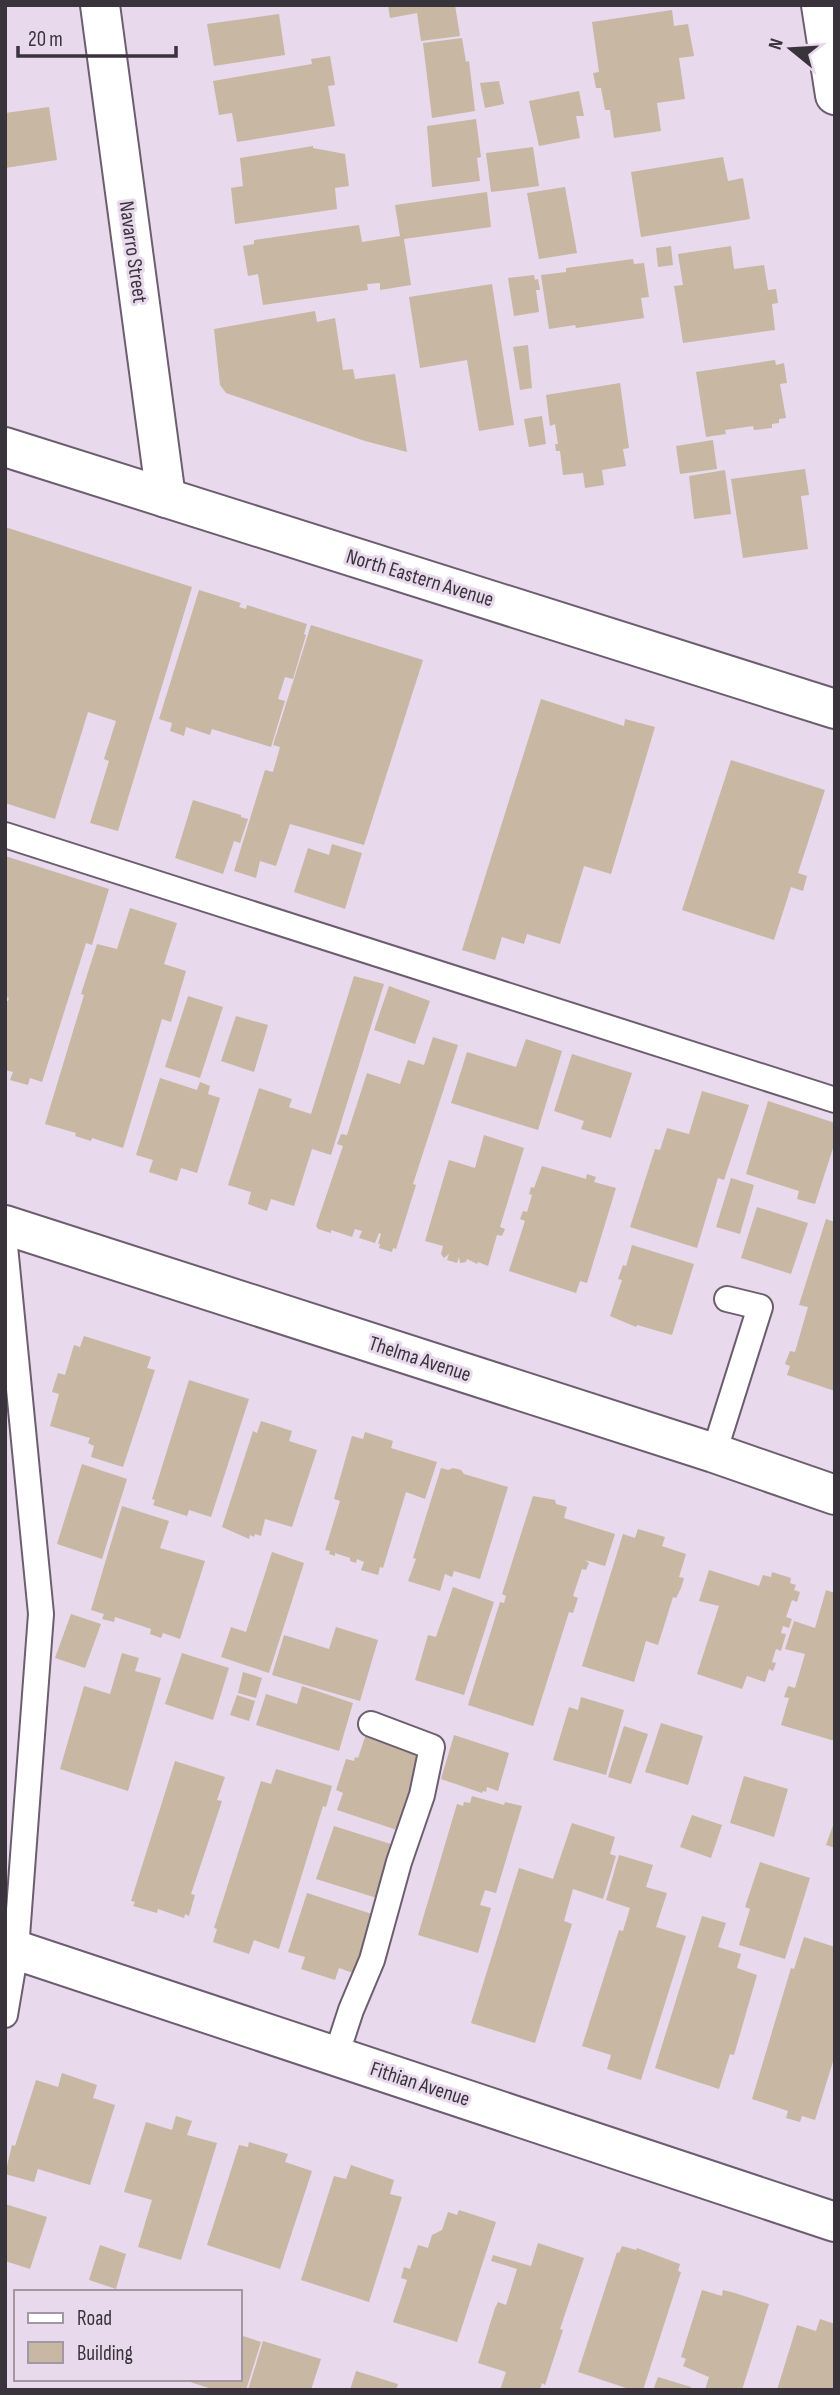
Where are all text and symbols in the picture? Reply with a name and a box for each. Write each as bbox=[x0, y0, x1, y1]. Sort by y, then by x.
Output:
scale bar bbox=[18, 14, 175, 58]
north arrow bbox=[756, 14, 826, 84]
text: 20 m bbox=[28, 27, 63, 52]
text: N bbox=[764, 36, 789, 53]
street label: Navarro Street bbox=[113, 199, 153, 305]
street label: North Eastern Avenue bbox=[343, 544, 497, 612]
street label: Thelma Avenue bbox=[366, 1331, 474, 1387]
street label: Fithian Avenue bbox=[367, 2056, 473, 2112]
legend bbox=[14, 2290, 242, 2381]
text: Road bbox=[77, 2306, 112, 2331]
text: Building bbox=[77, 2341, 133, 2366]

